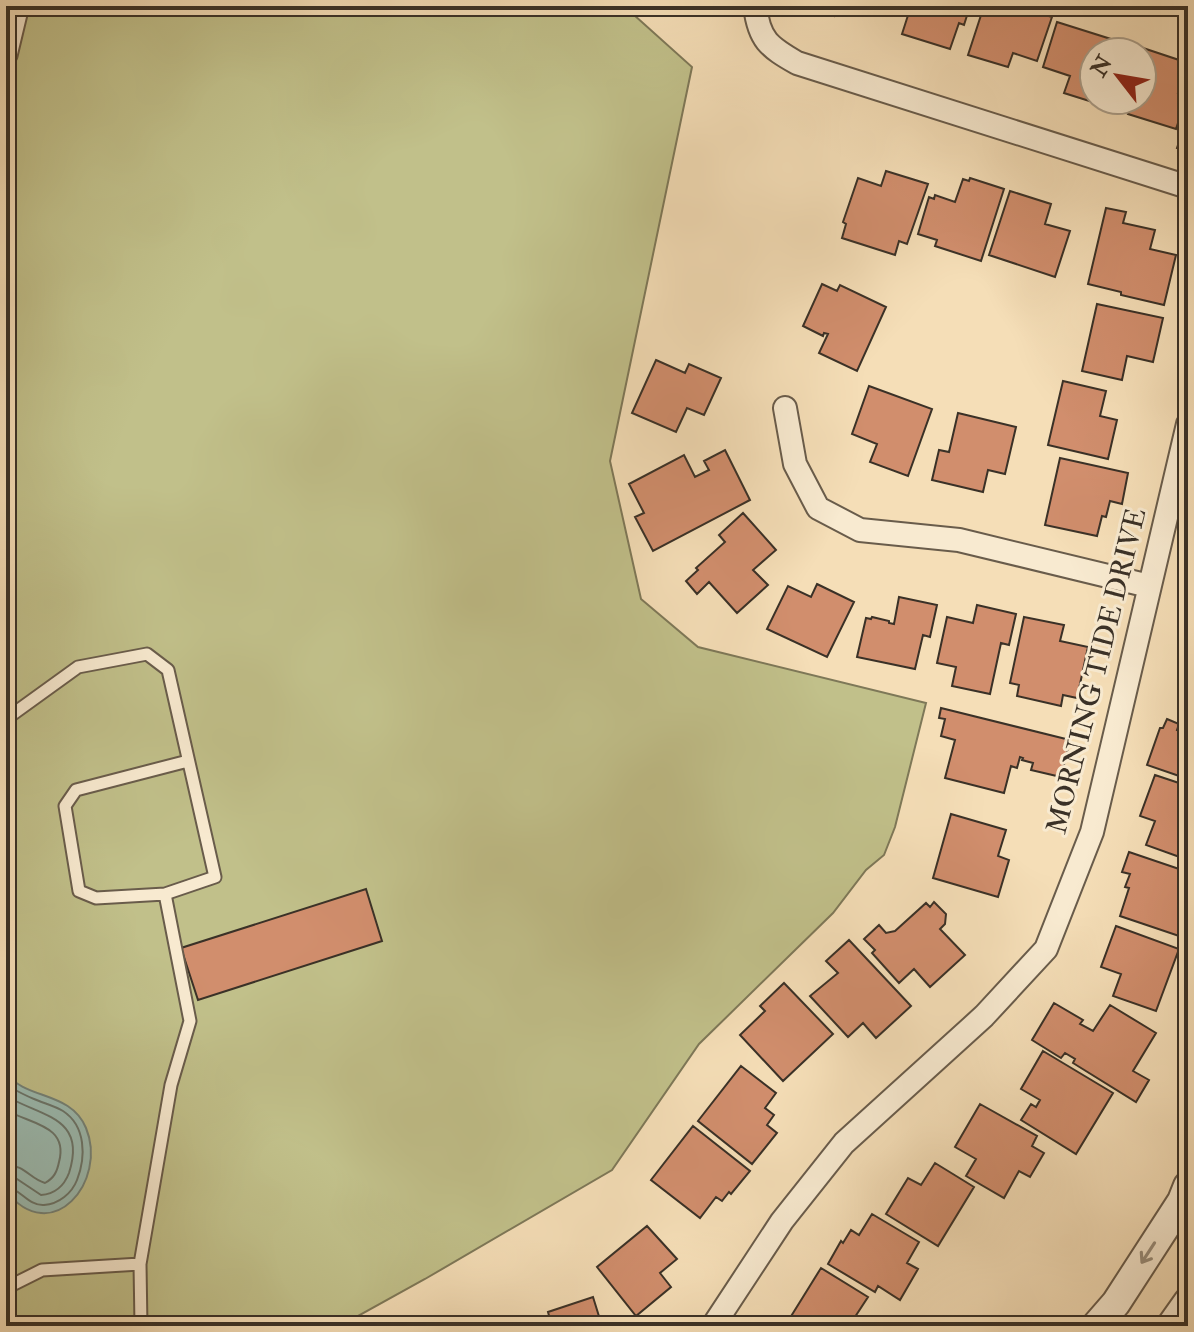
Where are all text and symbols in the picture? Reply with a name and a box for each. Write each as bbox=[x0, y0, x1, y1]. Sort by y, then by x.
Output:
north arrow bbox=[1078, 36, 1158, 116]
text: N bbox=[1084, 50, 1119, 83]
street label: MORNING TIDE DRIVE bbox=[1040, 505, 1154, 837]
one-way arrow bbox=[1140, 1241, 1157, 1263]

